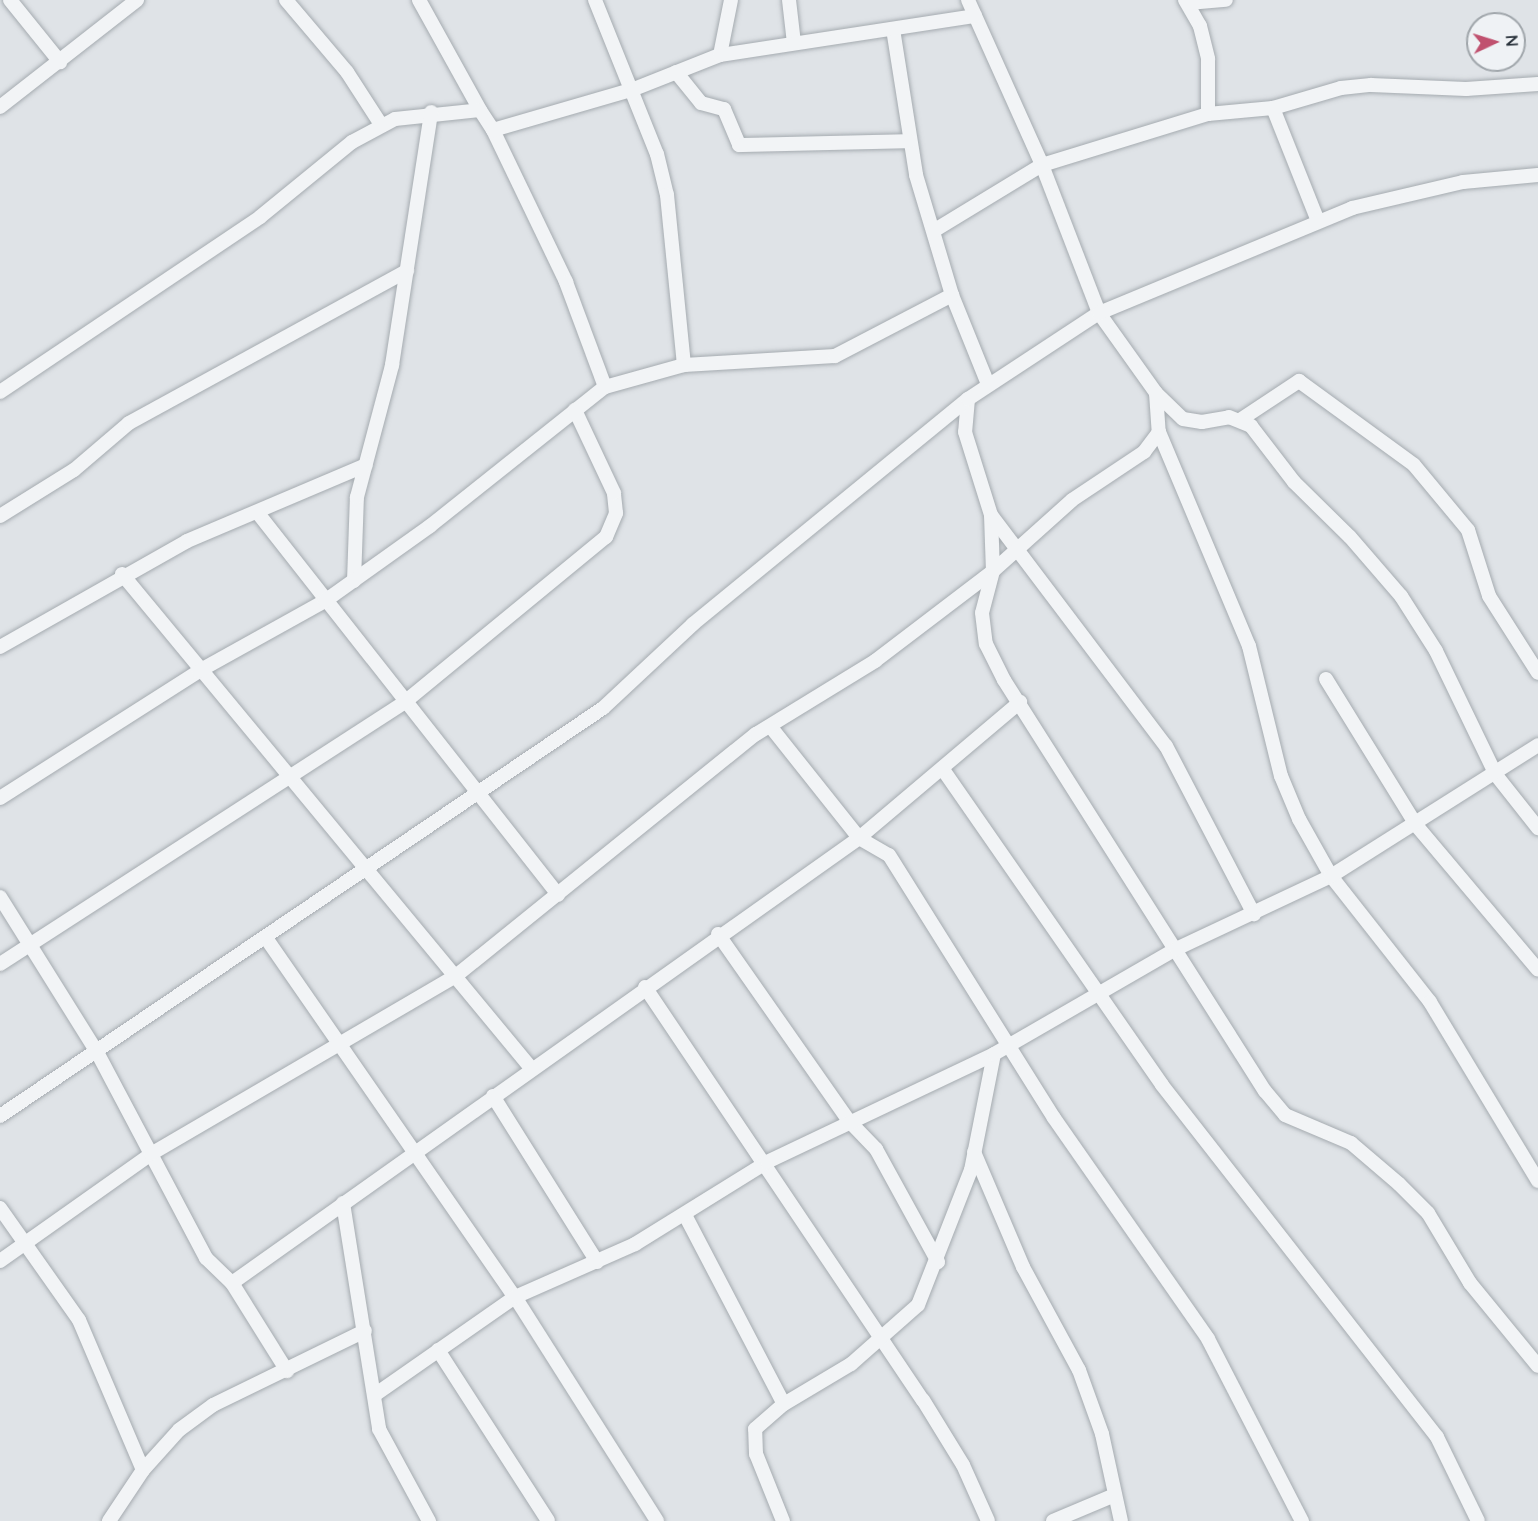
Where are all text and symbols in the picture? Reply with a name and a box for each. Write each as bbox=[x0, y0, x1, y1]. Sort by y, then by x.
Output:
north arrow bbox=[1466, 12, 1526, 72]
text: N bbox=[1502, 34, 1522, 47]

